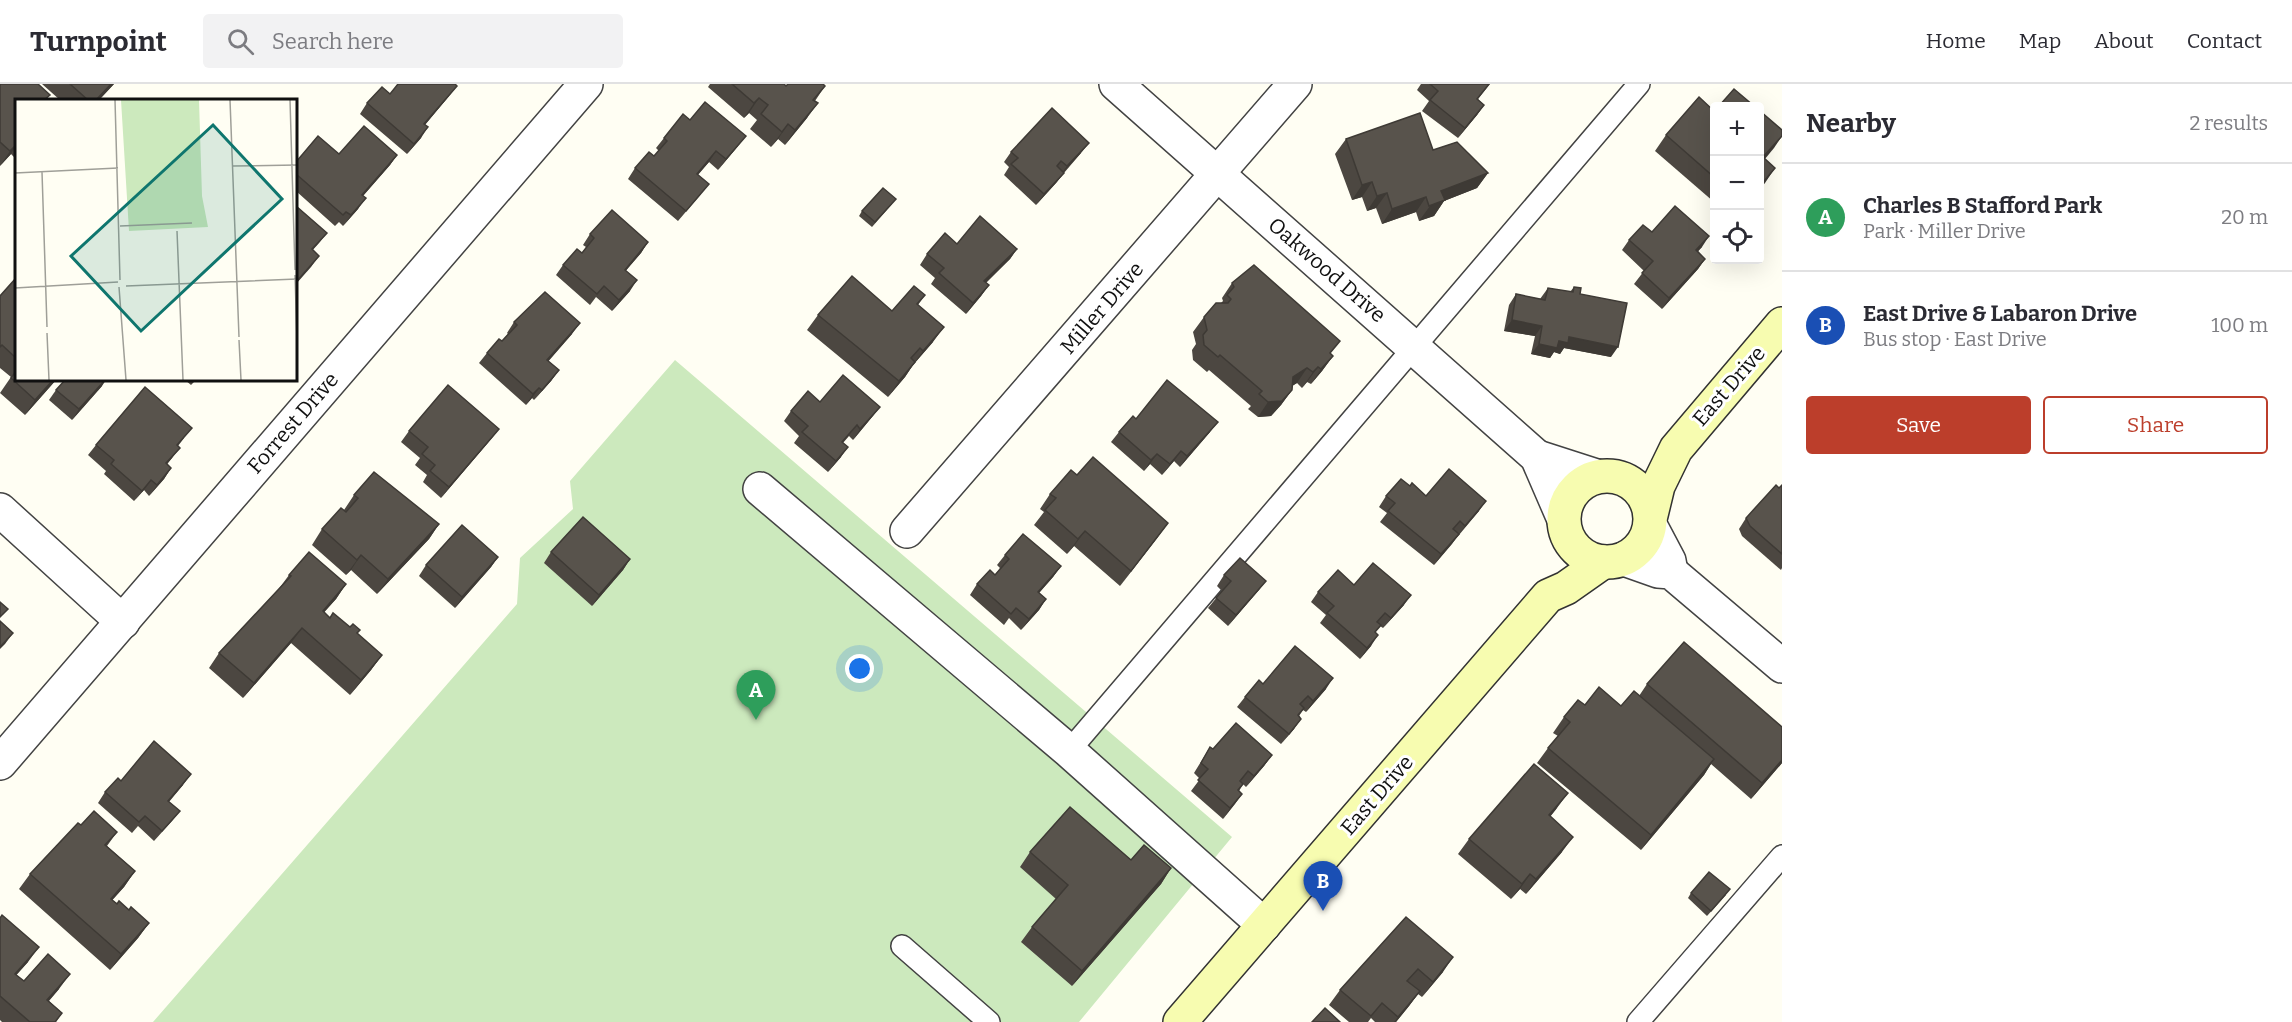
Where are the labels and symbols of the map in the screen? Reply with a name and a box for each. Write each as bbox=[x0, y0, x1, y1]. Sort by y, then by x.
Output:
inset map bbox=[15, 99, 297, 381]
street label: Oakwood Drive bbox=[1263, 212, 1391, 328]
street label: Miller Drive bbox=[1055, 257, 1149, 359]
street label: East Drive bbox=[1687, 341, 1771, 431]
street label: Forrest Drive bbox=[242, 367, 344, 479]
your location bbox=[845, 654, 874, 683]
pin: A bbox=[736, 670, 776, 720]
street label: East Drive bbox=[1335, 750, 1419, 840]
pin: B bbox=[1304, 862, 1342, 911]

